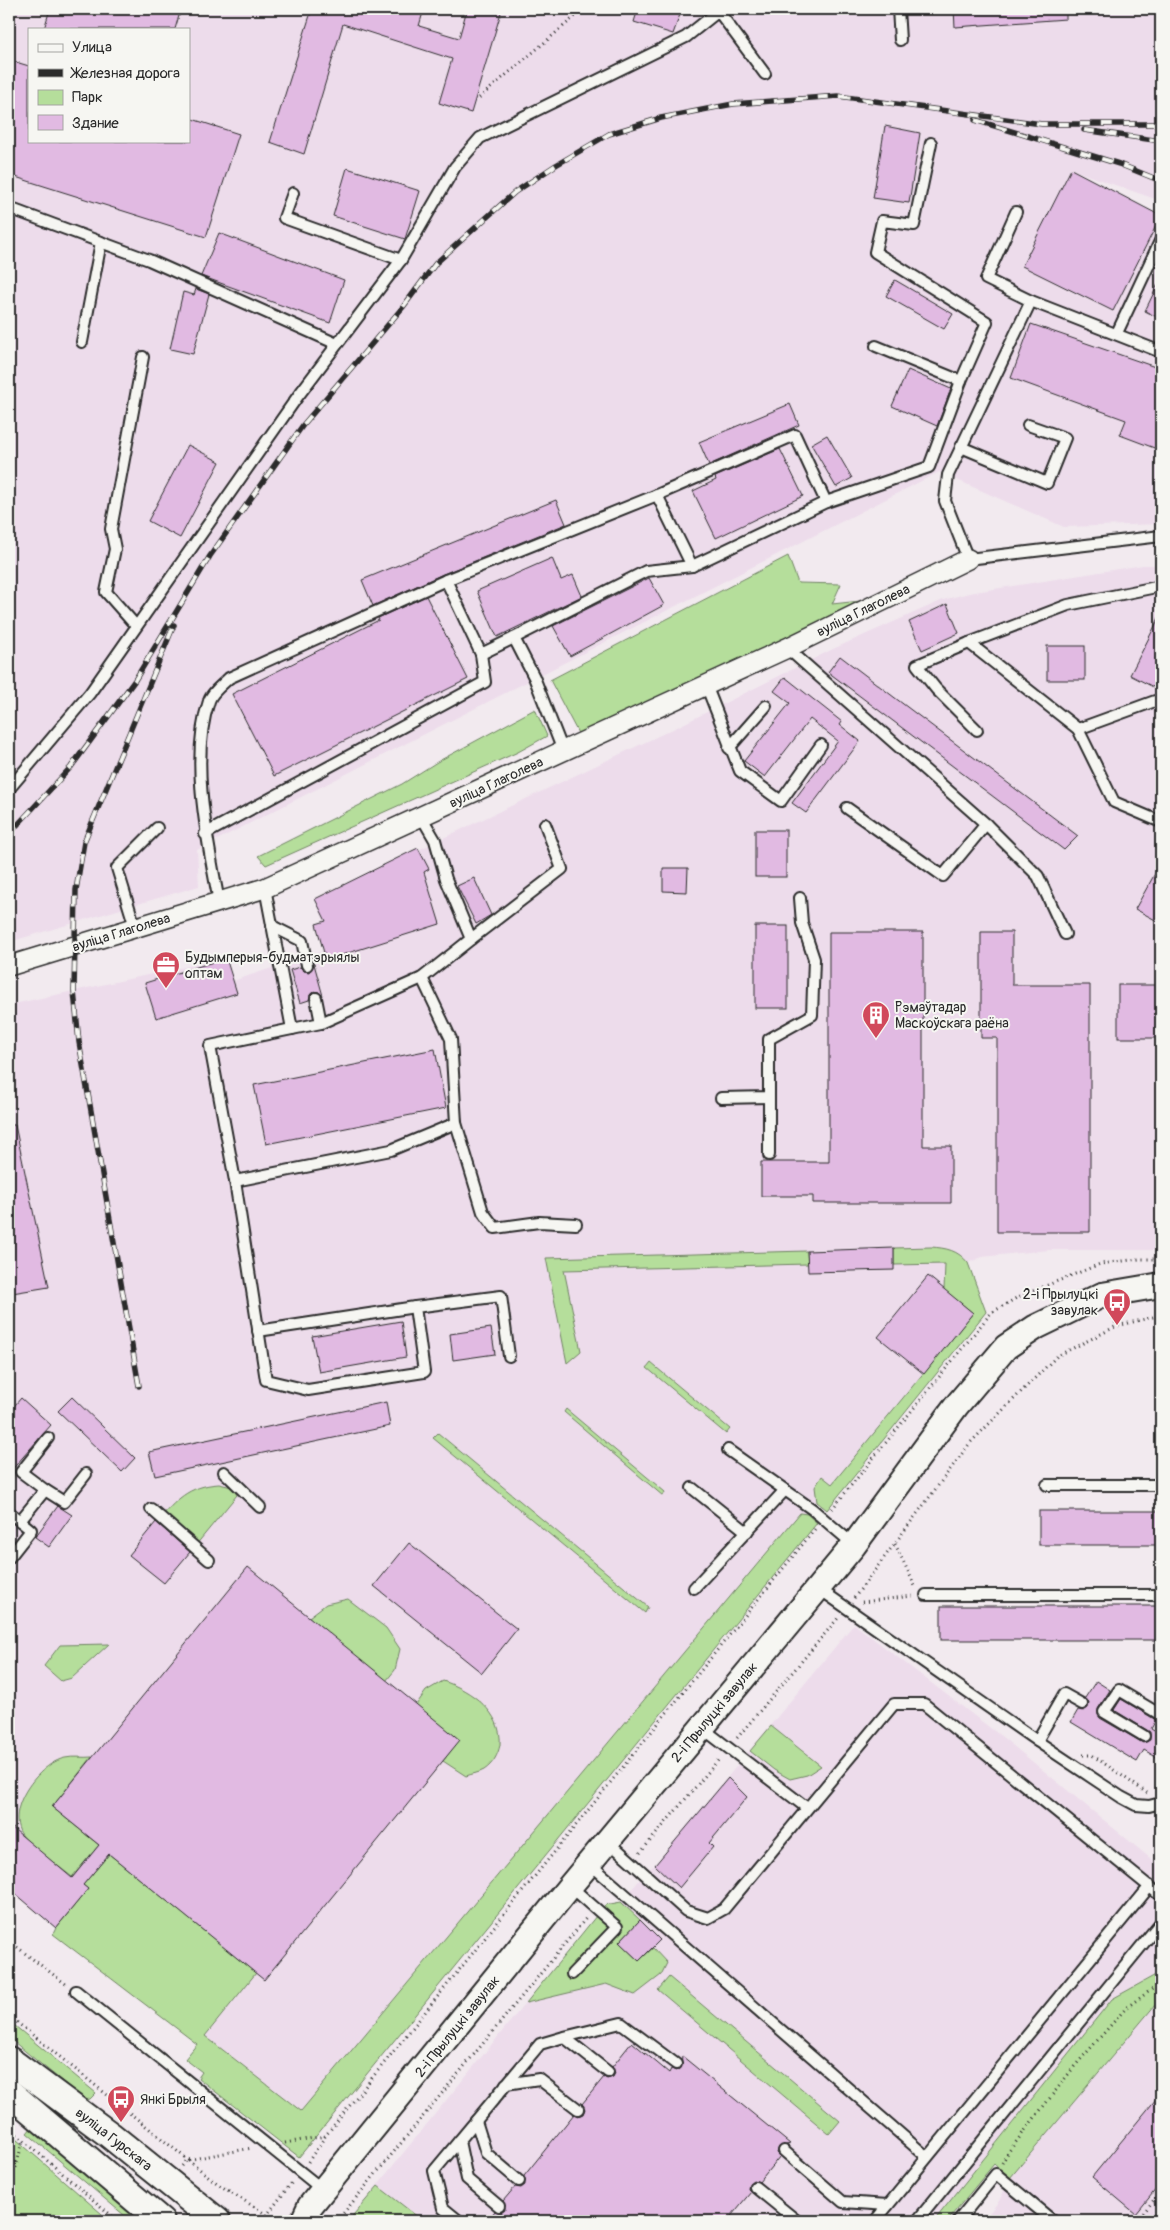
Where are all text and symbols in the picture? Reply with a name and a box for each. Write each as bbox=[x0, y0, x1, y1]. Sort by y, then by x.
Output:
legend bbox=[28, 28, 190, 142]
text: Улица bbox=[72, 38, 112, 57]
text: Железная дорога bbox=[70, 64, 180, 83]
text: Парк bbox=[72, 88, 103, 107]
text: Здание bbox=[72, 114, 119, 133]
street label: вуліца Глаголева bbox=[814, 581, 913, 640]
street label: вуліца Глаголева bbox=[447, 753, 546, 812]
street label: вуліца Глаголева bbox=[70, 909, 172, 955]
place label: Будымперыя-будматэрыялы оптам bbox=[185, 949, 359, 982]
office icon: Будымперыя-будматэрыялы оптам bbox=[151, 950, 181, 989]
place label: Рэмаўтадар Маскоўскага раёна bbox=[895, 999, 1009, 1032]
building icon: Рэмаўтадар Маскоўскага раёна bbox=[861, 1000, 891, 1039]
place label: 2-і Прылуцкі завулак bbox=[1023, 1286, 1099, 1319]
bus stop icon: 2-і Прылуцкі завулак bbox=[1102, 1287, 1132, 1326]
street label: 2-і Прылуцкі завулак bbox=[668, 1659, 761, 1766]
street label: 2-і Прылуцкі завулак bbox=[411, 1972, 503, 2080]
bus stop icon: Янкі Брыля bbox=[106, 2084, 136, 2123]
place label: Янкі Брыля bbox=[140, 2091, 206, 2108]
street label: вуліца Гурскага bbox=[72, 2104, 155, 2175]

